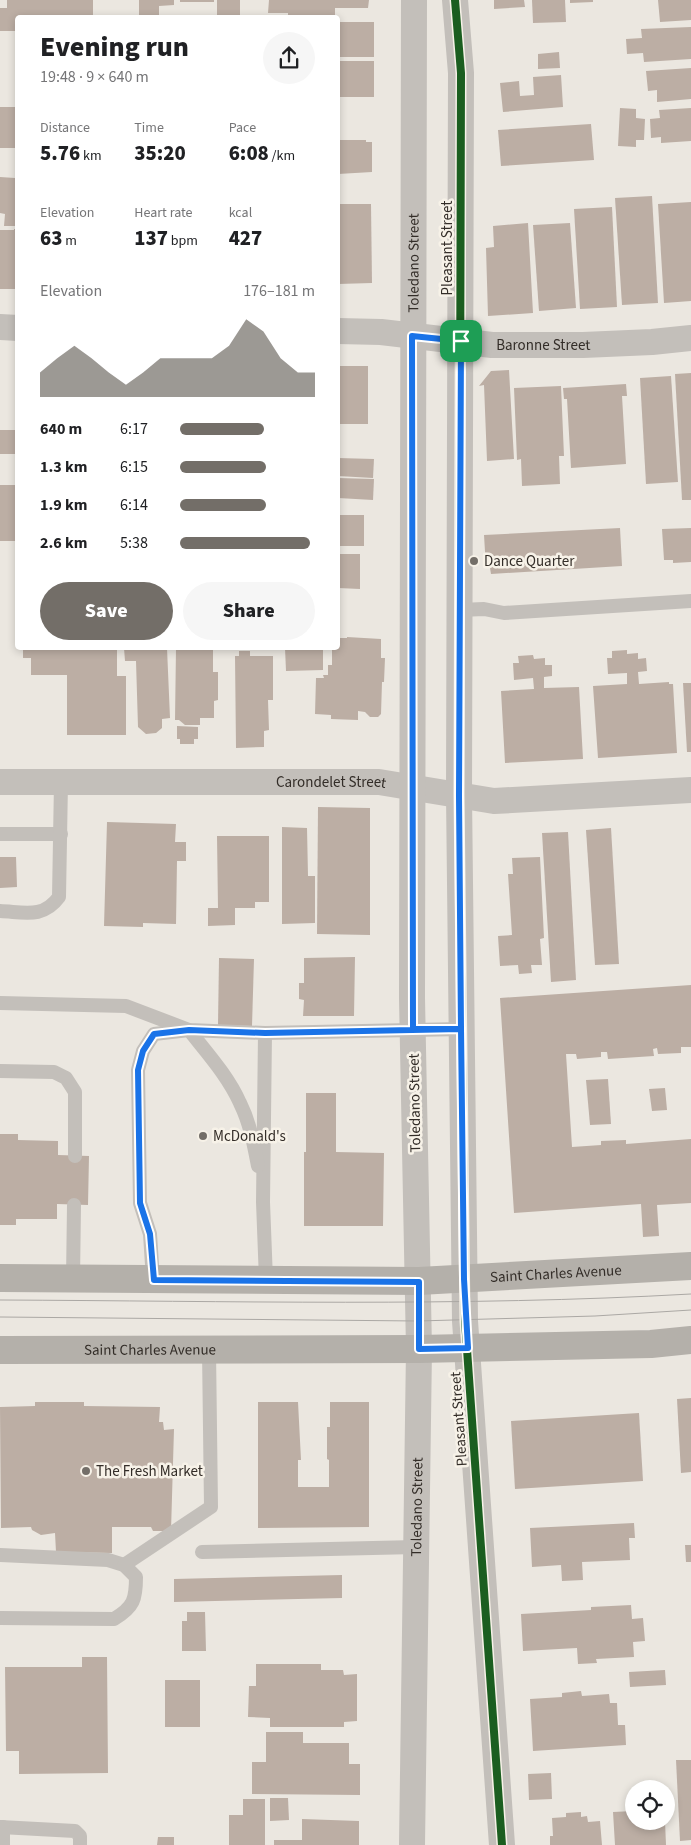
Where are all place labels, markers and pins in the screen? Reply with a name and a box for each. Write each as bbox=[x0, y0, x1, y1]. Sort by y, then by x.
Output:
pin bbox=[440, 320, 482, 362]
place label: Dance Quarter bbox=[484, 551, 575, 572]
marker: Dance Quarter bbox=[468, 555, 480, 567]
place label: McDonald's bbox=[213, 1126, 286, 1147]
marker: McDonald's bbox=[197, 1130, 209, 1142]
place label: The Fresh Market bbox=[96, 1461, 203, 1482]
marker: The Fresh Market bbox=[80, 1465, 92, 1477]

